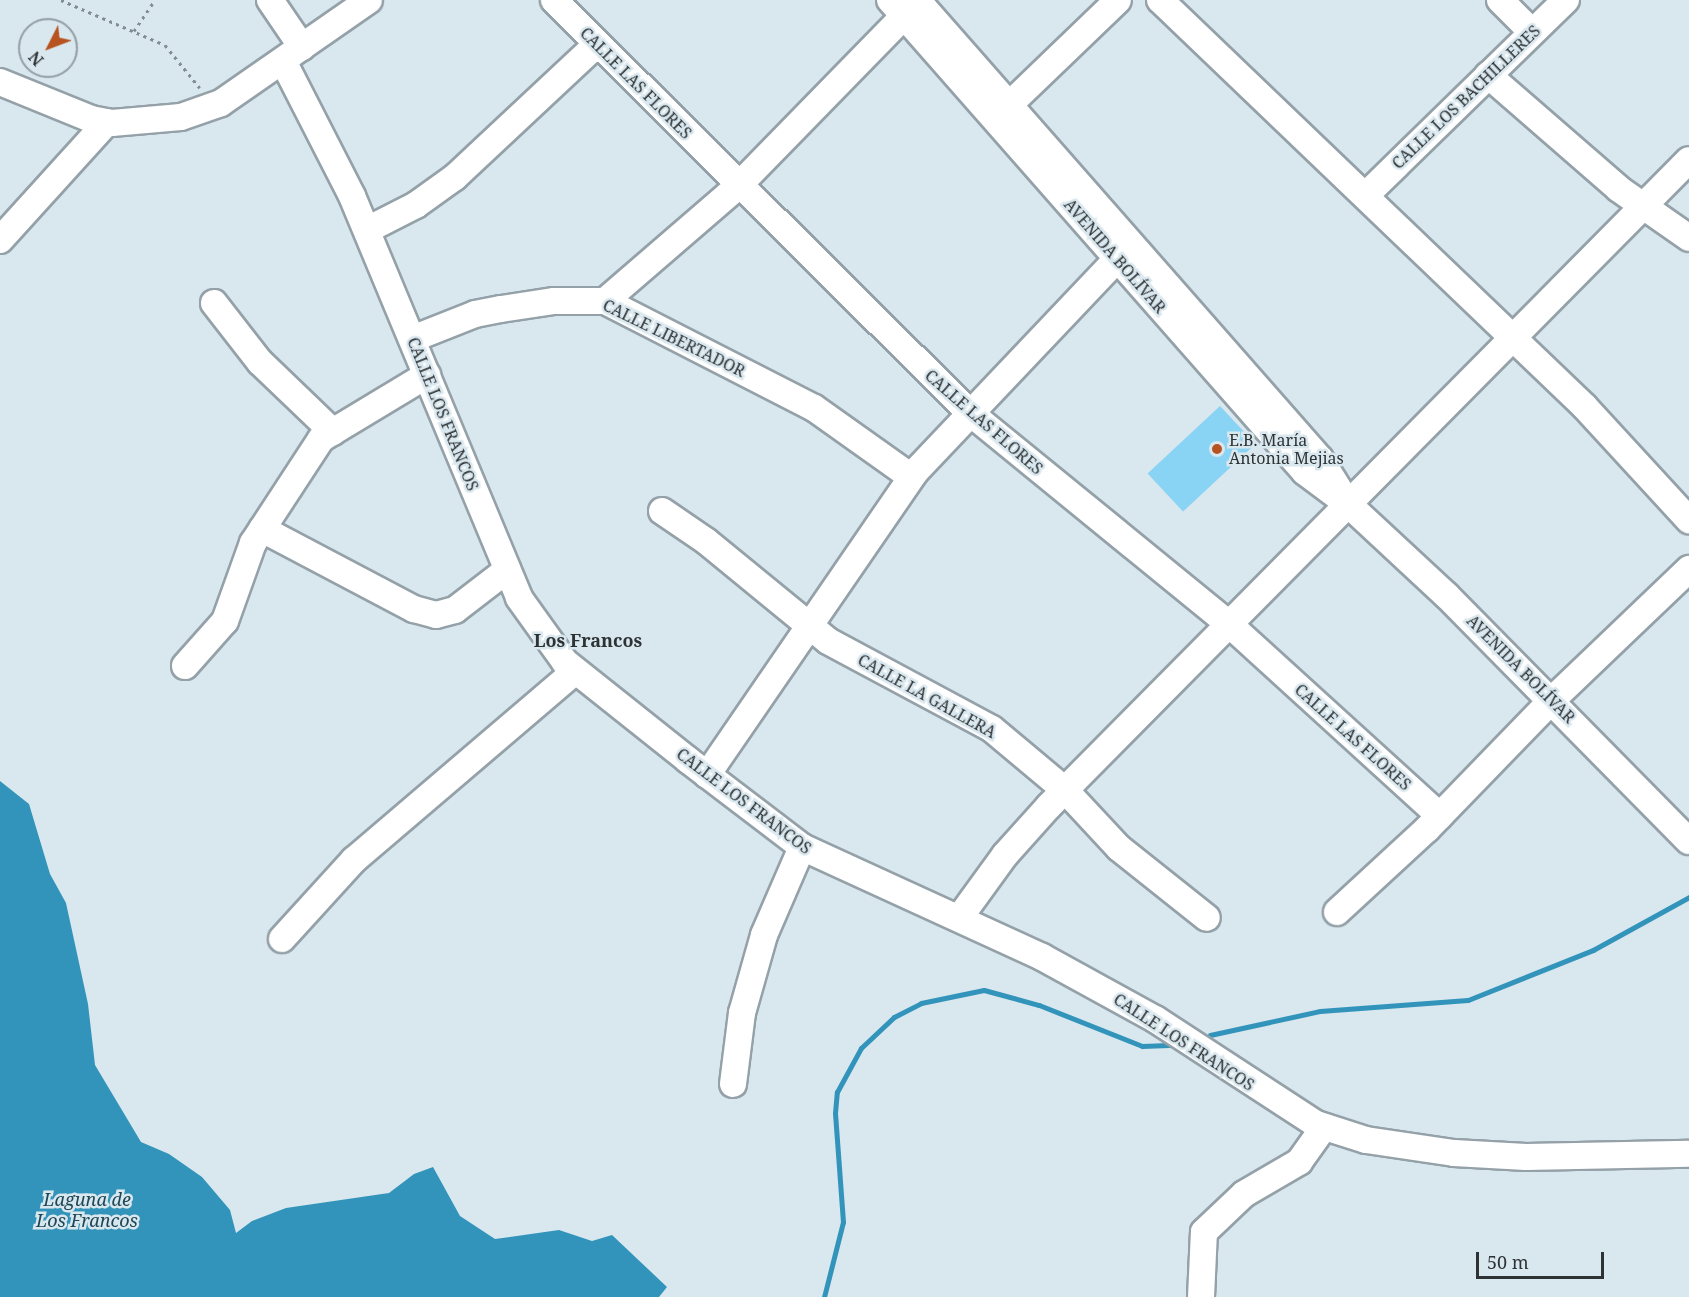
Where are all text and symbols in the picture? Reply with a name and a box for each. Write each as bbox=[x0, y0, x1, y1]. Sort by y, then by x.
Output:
north arrow bbox=[18, 18, 78, 78]
street label: CALLE LOS BACHILLERES bbox=[1388, 21, 1544, 173]
street label: CALLE LAS FLORES bbox=[576, 23, 696, 143]
text: N bbox=[24, 47, 49, 71]
street label: AVENIDA BOLÍVAR bbox=[1060, 195, 1170, 317]
street label: CALLE LIBERTADOR bbox=[600, 295, 748, 381]
street label: CALLE LOS FRANCOS bbox=[403, 335, 483, 493]
street label: CALLE LAS FLORES bbox=[921, 366, 1047, 478]
place label: E.B. María Antonia Mejias bbox=[1229, 430, 1344, 468]
marker: E.B. María Antonia Mejias bbox=[1210, 442, 1224, 456]
street label: AVENIDA BOLÍVAR bbox=[1463, 611, 1579, 727]
district label: Los Francos bbox=[534, 629, 642, 651]
street label: CALLE LA GALLERA bbox=[855, 650, 999, 742]
street label: CALLE LAS FLORES bbox=[1291, 680, 1415, 794]
street label: CALLE LOS FRANCOS bbox=[673, 744, 815, 858]
street label: CALLE LOS FRANCOS bbox=[1110, 989, 1258, 1095]
water label: Laguna de Los Francos bbox=[36, 1189, 138, 1232]
scale bar bbox=[1479, 1240, 1606, 1278]
text: 50 m bbox=[1487, 1250, 1529, 1274]

